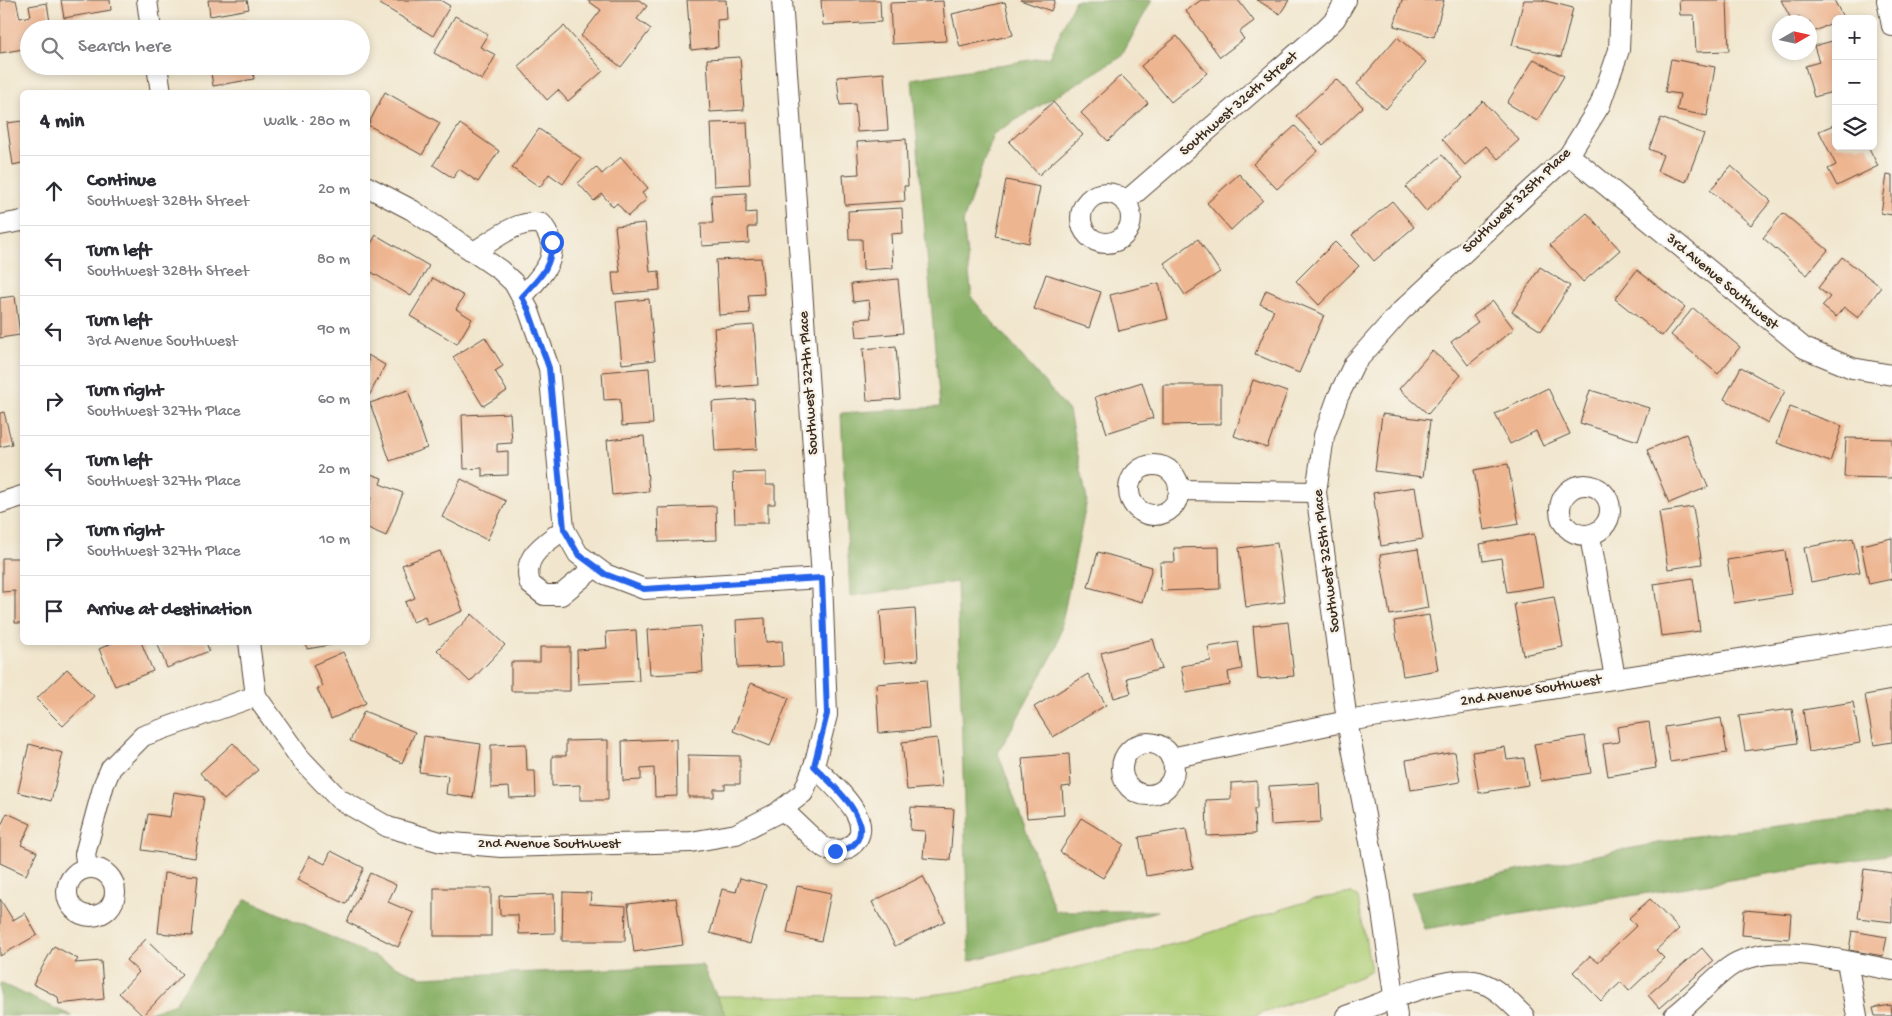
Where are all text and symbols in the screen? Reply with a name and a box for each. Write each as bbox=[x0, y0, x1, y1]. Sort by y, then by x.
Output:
north arrow bbox=[1772, 15, 1817, 60]
map controls bbox=[1832, 15, 1877, 150]
button: + bbox=[1832, 15, 1877, 60]
search box bbox=[20, 20, 370, 75]
icon: search bbox=[38, 34, 66, 62]
text: Search here bbox=[78, 36, 172, 59]
street label: Southwest 326th Street bbox=[1176, 46, 1303, 160]
button: − bbox=[1832, 60, 1877, 105]
button: layers bbox=[1832, 105, 1877, 150]
text: 4 min bbox=[40, 110, 84, 135]
text: Walk · 280 m bbox=[263, 113, 350, 132]
street label: Southwest 325th Place bbox=[1459, 144, 1575, 258]
text: Continue bbox=[87, 170, 156, 193]
icon: ahead bbox=[40, 177, 68, 205]
text: 20 m bbox=[318, 181, 350, 200]
text: Southwest 328th Street bbox=[87, 193, 249, 212]
street label: 3rd Avenue Southwest bbox=[1661, 229, 1783, 335]
route start bbox=[541, 231, 564, 254]
text: Turn left bbox=[87, 240, 151, 263]
icon: left bbox=[40, 247, 68, 275]
text: 80 m bbox=[317, 251, 350, 270]
text: Southwest 328th Street bbox=[87, 263, 249, 282]
text: Turn left bbox=[87, 310, 151, 333]
street label: Southwest 327th Place bbox=[795, 310, 823, 455]
icon: left bbox=[40, 317, 68, 345]
text: 90 m bbox=[318, 321, 350, 340]
text: 3rd Avenue Southwest bbox=[87, 333, 237, 352]
text: Turn right bbox=[87, 380, 163, 403]
icon: right bbox=[40, 387, 68, 415]
text: 60 m bbox=[318, 391, 350, 410]
text: Southwest 327th Place bbox=[87, 403, 241, 422]
text: Turn left bbox=[87, 450, 151, 473]
icon: left bbox=[40, 457, 68, 485]
text: 20 m bbox=[318, 461, 350, 480]
text: Southwest 327th Place bbox=[87, 473, 241, 492]
street label: Southwest 325th Place bbox=[1309, 488, 1345, 634]
text: Turn right bbox=[87, 520, 163, 543]
icon: right bbox=[40, 527, 68, 555]
text: 10 m bbox=[319, 531, 350, 550]
text: Southwest 327th Place bbox=[87, 543, 241, 562]
icon: arrive bbox=[40, 597, 68, 625]
text: Arrive at destination bbox=[87, 599, 251, 622]
street label: 2nd Avenue Southwest bbox=[1459, 671, 1605, 711]
street label: 2nd Avenue Southwest bbox=[478, 835, 622, 853]
route end bbox=[824, 840, 847, 863]

